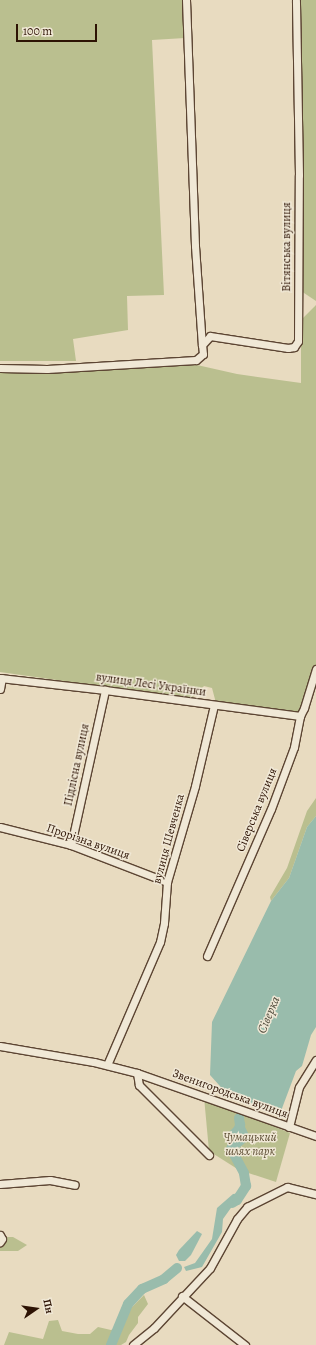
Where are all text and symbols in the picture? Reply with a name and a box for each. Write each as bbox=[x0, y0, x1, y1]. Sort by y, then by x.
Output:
scale bar bbox=[18, 16, 99, 42]
text: 100 m bbox=[23, 23, 52, 39]
street label: Вітянська вулиця bbox=[280, 202, 294, 292]
street label: вулиця Лесі Українки bbox=[95, 670, 207, 700]
street label: Підлісна вулиця bbox=[61, 723, 93, 807]
street label: Сіверська вулиця bbox=[234, 766, 280, 854]
street label: вулиця Шевченка bbox=[150, 793, 188, 885]
street label: Прорізна вулиця bbox=[44, 821, 132, 863]
water label: Сіверка bbox=[254, 994, 284, 1036]
street label: Звенигородська вулиця bbox=[170, 1066, 290, 1122]
park label: Чумацький шлях парк bbox=[224, 1131, 276, 1159]
north arrow bbox=[16, 1289, 56, 1329]
text: Пн bbox=[39, 1297, 57, 1315]

